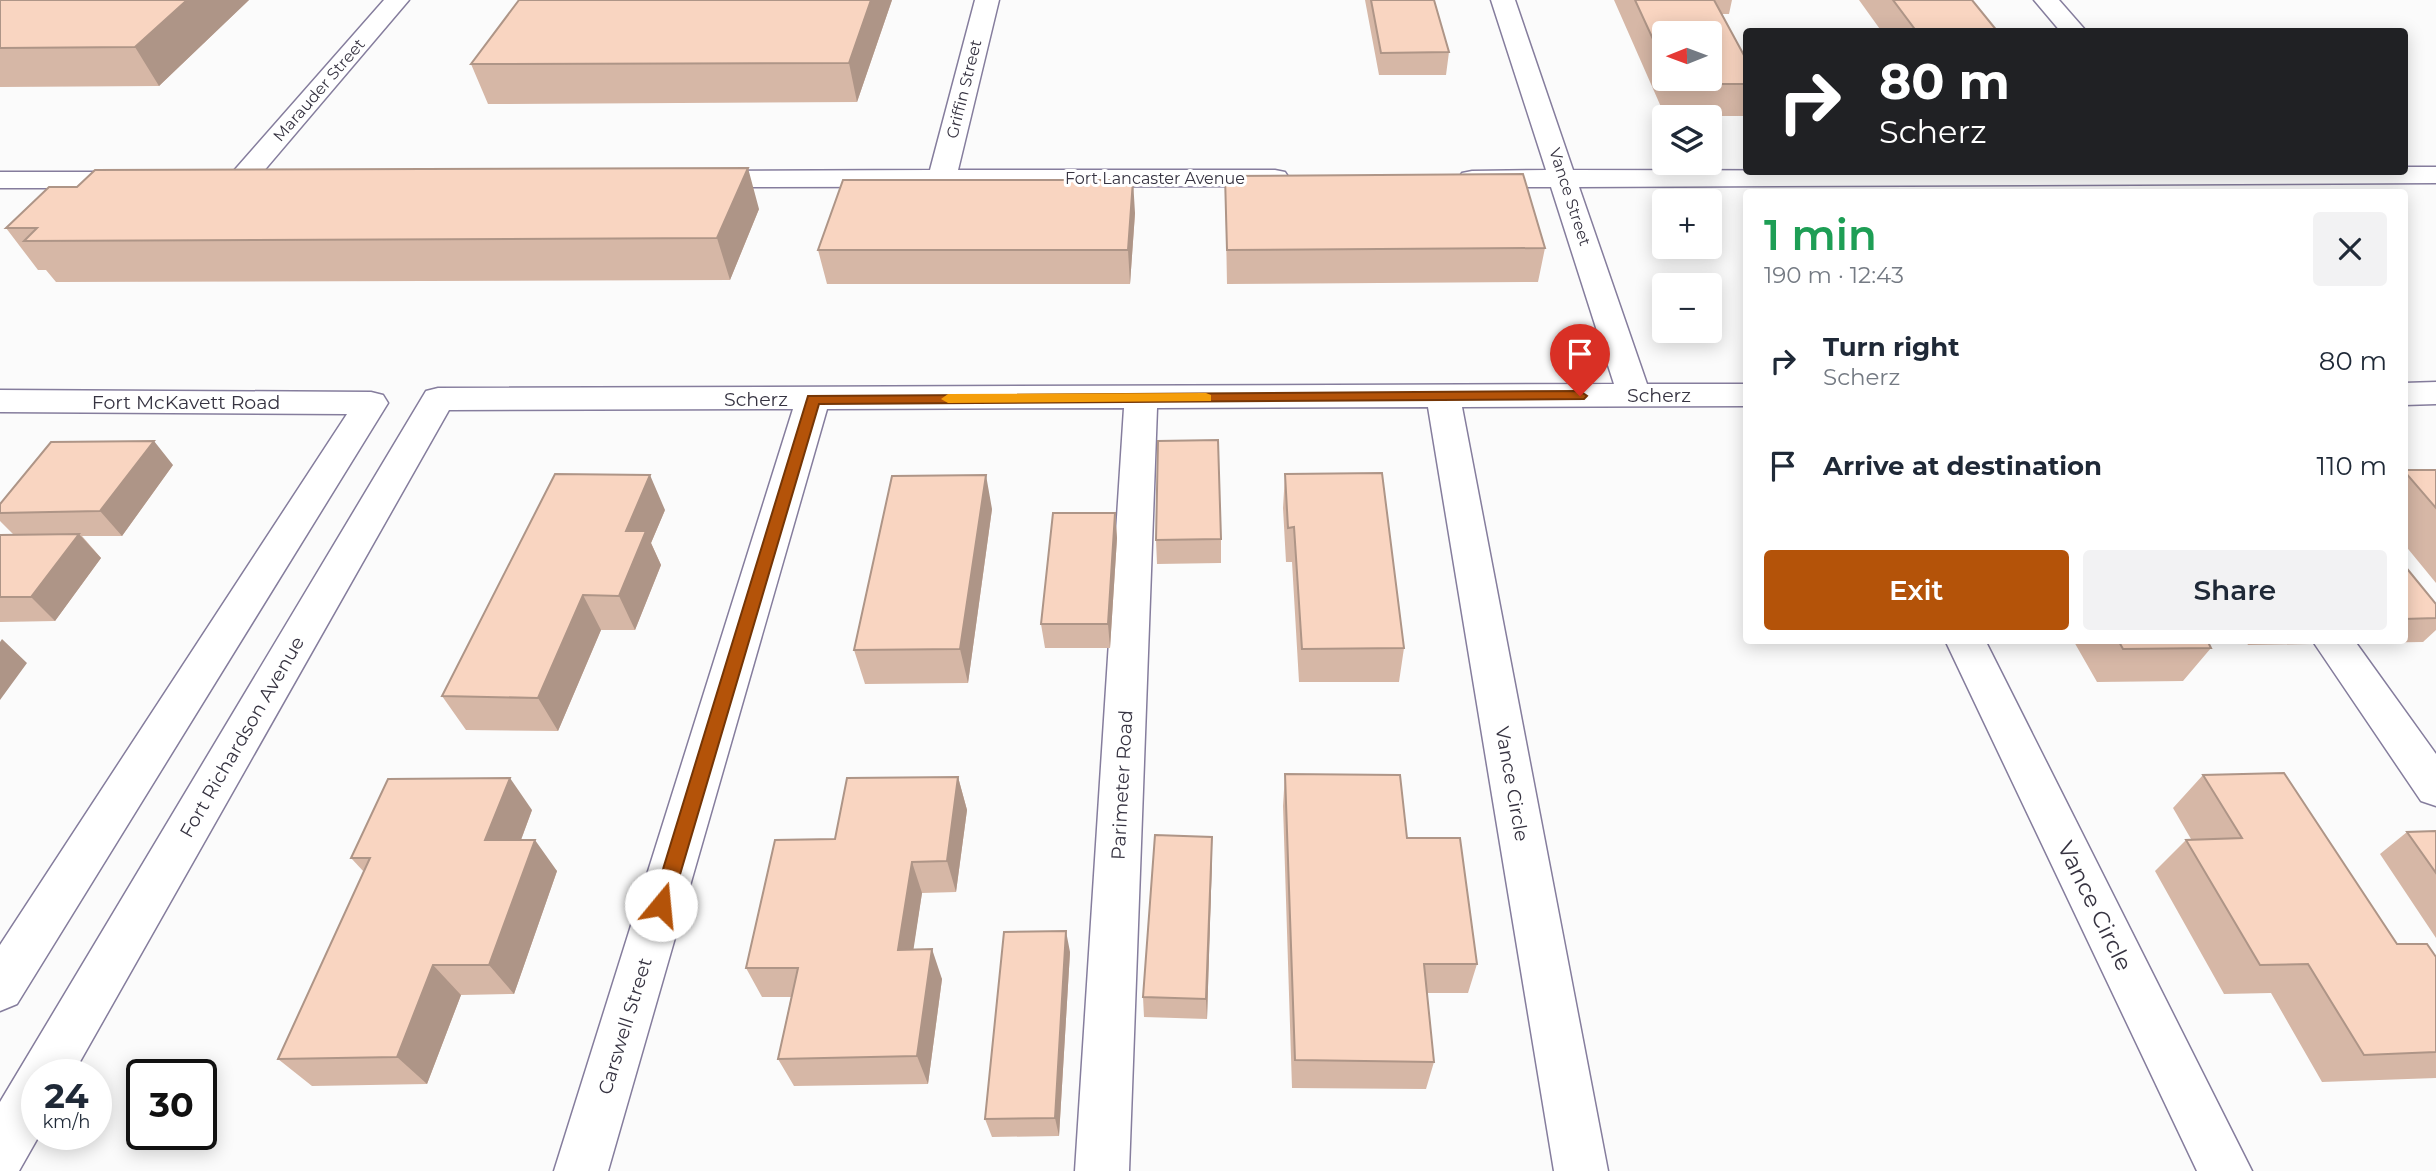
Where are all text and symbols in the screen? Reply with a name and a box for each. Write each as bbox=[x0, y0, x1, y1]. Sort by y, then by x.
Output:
north arrow bbox=[1652, 21, 1722, 91]
map controls bbox=[1652, 21, 1722, 343]
street label: Marauder Street bbox=[269, 34, 369, 145]
street label: Griffin Street bbox=[943, 37, 986, 141]
text: 80 m bbox=[1879, 52, 2010, 111]
icon: right bbox=[1764, 56, 1855, 147]
button: layers bbox=[1652, 105, 1722, 175]
text: Scherz bbox=[1879, 112, 1987, 151]
street label: Vance Street bbox=[1545, 146, 1595, 249]
street label: Fort Lancaster Avenue bbox=[1065, 169, 1245, 188]
button: + bbox=[1652, 189, 1722, 259]
text: 1 min bbox=[1764, 209, 1877, 261]
button: close bbox=[2313, 212, 2387, 286]
text: 190 m · 12:43 bbox=[1764, 261, 1904, 289]
button: − bbox=[1652, 273, 1722, 343]
pin bbox=[1550, 324, 1610, 396]
text: Turn right bbox=[1823, 331, 1959, 363]
icon: arrive bbox=[1561, 335, 1599, 373]
icon: right bbox=[1764, 342, 1802, 380]
text: 80 m bbox=[2319, 345, 2387, 377]
text: Scherz bbox=[1823, 363, 1900, 391]
street label: Scherz bbox=[1627, 384, 1691, 407]
street label: Scherz bbox=[724, 388, 788, 411]
street label: Fort McKavett Road bbox=[92, 391, 280, 414]
icon: arrive bbox=[1764, 447, 1802, 485]
text: Arrive at destination bbox=[1823, 450, 2102, 482]
text: 110 m bbox=[2317, 450, 2387, 482]
button: Exit bbox=[1764, 550, 2069, 630]
button: Share bbox=[2083, 550, 2387, 630]
street label: Fort Richardson Avenue bbox=[175, 632, 309, 842]
street label: Parimeter Road bbox=[1107, 710, 1137, 860]
street label: Vance Circle bbox=[1491, 725, 1533, 843]
street label: Vance Circle bbox=[2052, 837, 2138, 975]
position arrow bbox=[624, 868, 698, 942]
street label: Carswell Street bbox=[593, 955, 657, 1097]
speed limit sign: 30 bbox=[126, 1059, 217, 1150]
text: 24 bbox=[44, 1074, 89, 1117]
text: km/h bbox=[42, 1111, 91, 1133]

